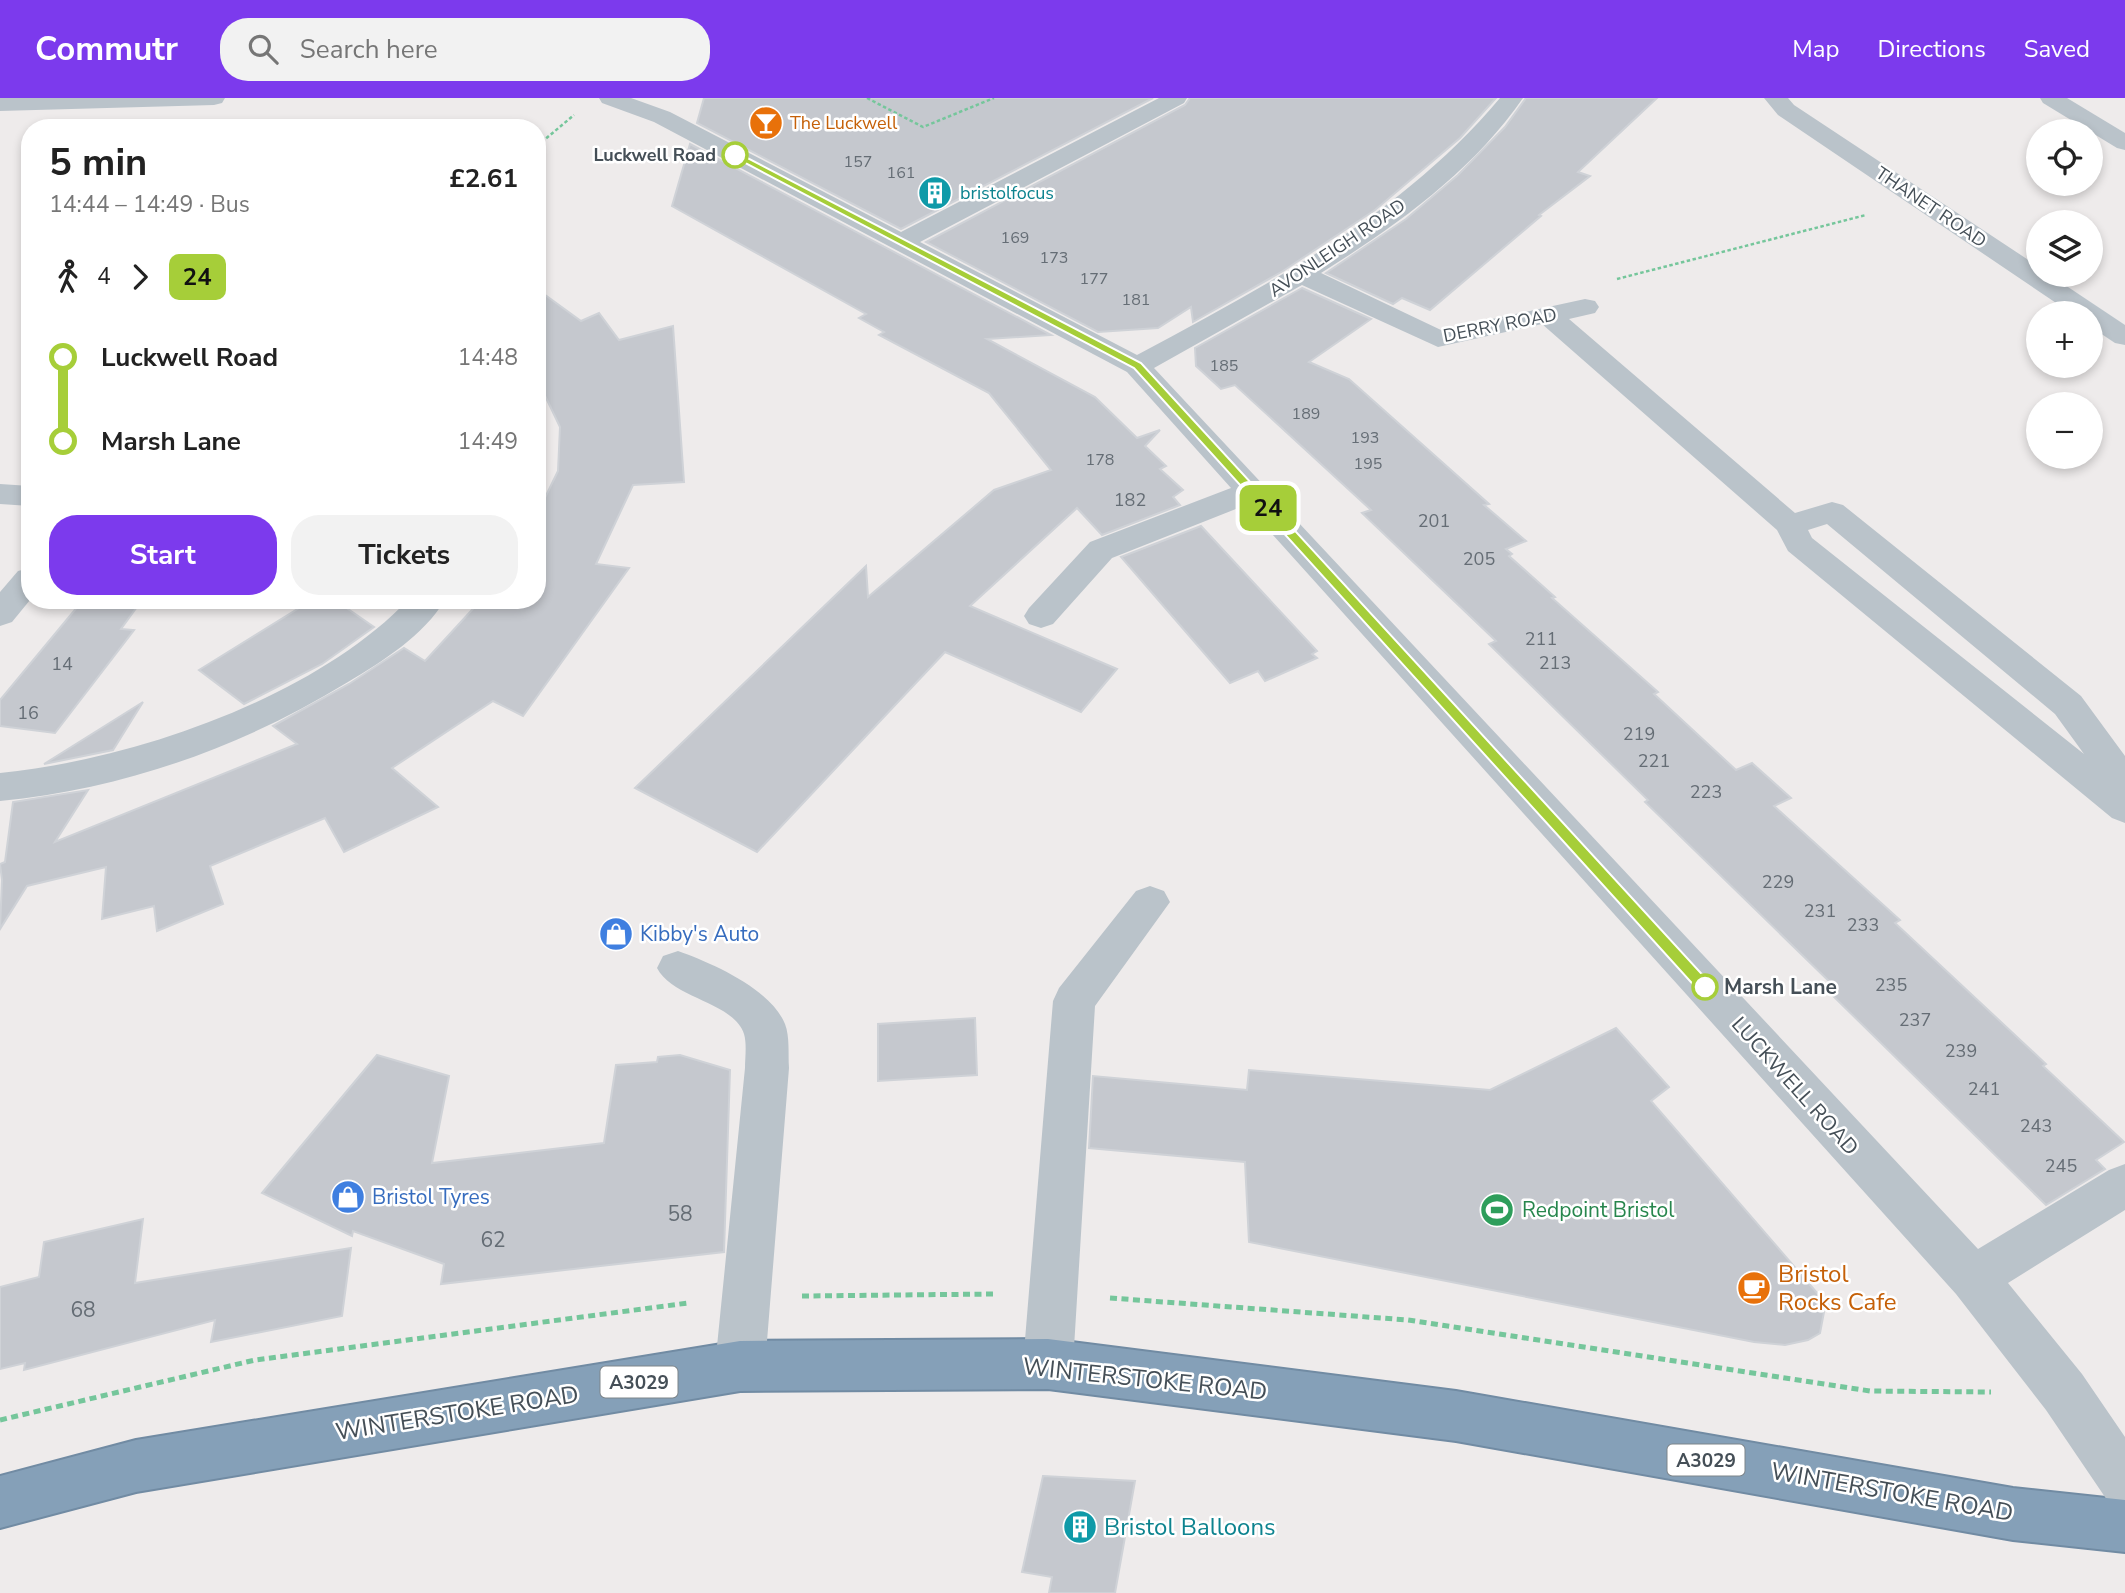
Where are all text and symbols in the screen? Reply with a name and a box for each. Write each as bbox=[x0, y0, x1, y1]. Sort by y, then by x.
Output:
search box bbox=[220, 18, 710, 81]
text: Commutr bbox=[35, 27, 178, 72]
icon: search bbox=[244, 30, 282, 68]
text: Search here bbox=[300, 32, 438, 67]
text: Map bbox=[1792, 33, 1839, 65]
text: Directions bbox=[1877, 33, 1986, 65]
text: Saved bbox=[2024, 33, 2090, 65]
bar icon: The Luckwell bbox=[747, 104, 785, 142]
place label: The Luckwell bbox=[790, 111, 898, 135]
map controls bbox=[2026, 119, 2103, 469]
button: locate bbox=[2026, 119, 2103, 196]
text: 5 min bbox=[49, 137, 147, 188]
marker: Luckwell Road bbox=[722, 142, 748, 168]
place label: Luckwell Road bbox=[593, 143, 716, 167]
house number: 157 bbox=[844, 151, 872, 173]
text: £2.61 bbox=[449, 161, 518, 196]
street label: THANET ROAD bbox=[1871, 161, 1991, 253]
house number: 161 bbox=[887, 162, 915, 184]
building icon: bristolfocus bbox=[916, 174, 954, 212]
place label: bristolfocus bbox=[960, 181, 1054, 205]
text: 14:44 – 14:49 · Bus bbox=[49, 189, 250, 220]
street label: AVONLEIGH ROAD bbox=[1264, 193, 1410, 303]
button: layers bbox=[2026, 210, 2103, 287]
house number: 169 bbox=[1001, 227, 1029, 249]
house number: 173 bbox=[1040, 247, 1068, 269]
icon: walk bbox=[49, 258, 87, 296]
icon: forward bbox=[121, 258, 159, 296]
text: 4 bbox=[97, 261, 111, 292]
text: 24 bbox=[183, 261, 212, 293]
house number: 177 bbox=[1080, 268, 1108, 290]
house number: 181 bbox=[1122, 289, 1150, 311]
button: + bbox=[2026, 301, 2103, 378]
street label: DERRY ROAD bbox=[1441, 302, 1559, 348]
text: Luckwell Road bbox=[101, 340, 278, 375]
text: 14:48 bbox=[458, 342, 518, 373]
house number: 185 bbox=[1210, 355, 1238, 377]
button: − bbox=[2026, 392, 2103, 469]
house number: 189 bbox=[1292, 403, 1320, 425]
text: Marsh Lane bbox=[101, 424, 241, 459]
text: 14:49 bbox=[458, 426, 518, 457]
house number: 193 bbox=[1351, 427, 1379, 449]
house number: 178 bbox=[1086, 449, 1114, 471]
house number: 195 bbox=[1354, 453, 1382, 475]
line badge: 24 bbox=[1236, 485, 1300, 531]
house number: 182 bbox=[1114, 488, 1146, 512]
text: 24 bbox=[1254, 492, 1282, 524]
house number: 201 bbox=[1418, 509, 1450, 533]
button: Start bbox=[49, 515, 277, 595]
button: Tickets bbox=[291, 515, 518, 595]
house number: 205 bbox=[1463, 547, 1495, 571]
house number: 211 bbox=[1525, 627, 1557, 651]
house number: 213 bbox=[1539, 651, 1571, 675]
house number: 14 bbox=[51, 652, 73, 676]
house number: 16 bbox=[17, 701, 39, 725]
house number: 219 bbox=[1623, 722, 1655, 746]
house number: 221 bbox=[1638, 749, 1670, 773]
house number: 223 bbox=[1690, 780, 1722, 804]
house number: 229 bbox=[1762, 870, 1794, 894]
house number: 231 bbox=[1804, 899, 1836, 923]
house number: 233 bbox=[1847, 913, 1879, 937]
shop icon: Kibby's Auto bbox=[597, 915, 635, 953]
place label: Kibby's Auto bbox=[640, 920, 759, 948]
place label: Marsh Lane bbox=[1724, 973, 1837, 1001]
house number: 235 bbox=[1875, 973, 1907, 997]
marker: Marsh Lane bbox=[1692, 974, 1718, 1000]
house number: 237 bbox=[1899, 1008, 1931, 1032]
street label: LUCKWELL ROAD bbox=[1725, 1011, 1865, 1161]
house number: 239 bbox=[1945, 1039, 1977, 1063]
house number: 241 bbox=[1968, 1077, 2000, 1101]
house number: 243 bbox=[2020, 1114, 2052, 1138]
house number: 245 bbox=[2045, 1154, 2077, 1178]
shop icon: Bristol Tyres bbox=[329, 1178, 367, 1216]
place label: Bristol Tyres bbox=[372, 1183, 490, 1211]
sports icon: Redpoint Bristol bbox=[1478, 1191, 1516, 1229]
place label: Redpoint Bristol bbox=[1522, 1196, 1675, 1224]
house number: 58 bbox=[667, 1200, 693, 1228]
house number: 62 bbox=[480, 1226, 506, 1254]
place label: Bristol Rocks Cafe bbox=[1778, 1258, 1897, 1318]
cafe icon: Bristol Rocks Cafe bbox=[1735, 1269, 1773, 1307]
house number: 68 bbox=[70, 1296, 96, 1324]
street label: WINTERSTOKE ROAD bbox=[1021, 1350, 1269, 1408]
road number: A3029 bbox=[600, 1366, 678, 1398]
street label: WINTERSTOKE ROAD bbox=[333, 1378, 581, 1448]
road number: A3029 bbox=[1668, 1444, 1744, 1476]
street label: WINTERSTOKE ROAD bbox=[1768, 1455, 2016, 1529]
building icon: Bristol Balloons bbox=[1061, 1508, 1099, 1546]
place label: Bristol Balloons bbox=[1104, 1511, 1276, 1543]

